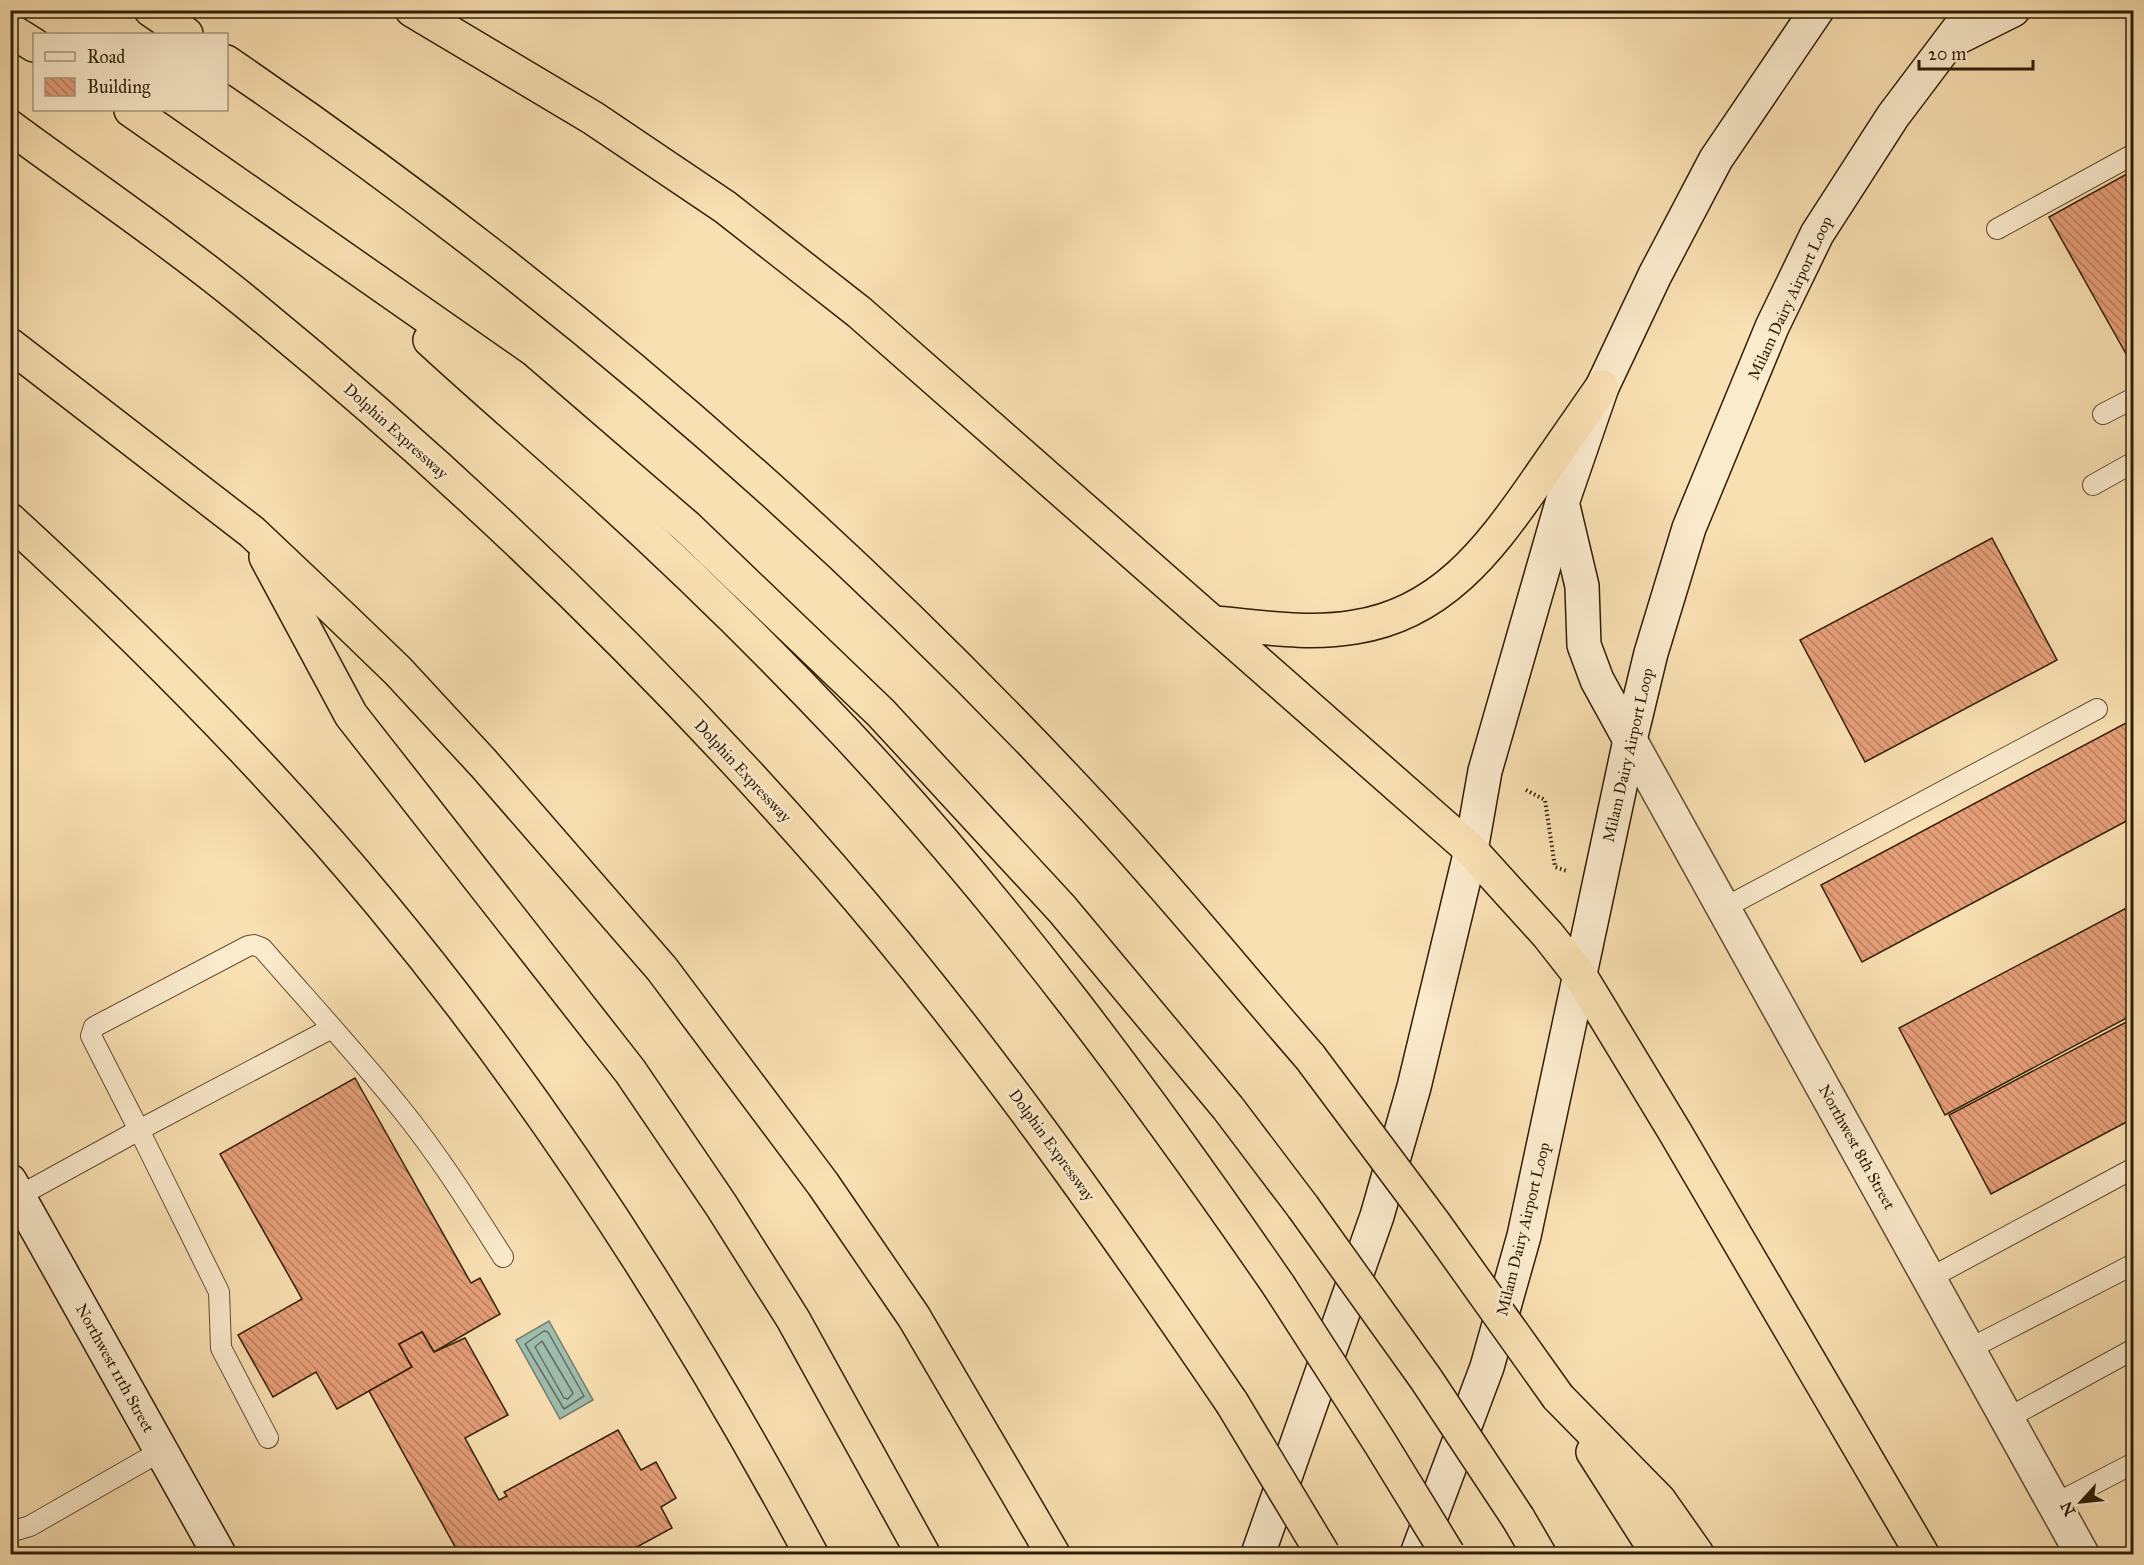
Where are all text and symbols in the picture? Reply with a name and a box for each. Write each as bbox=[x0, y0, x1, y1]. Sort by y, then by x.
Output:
legend bbox=[33, 33, 228, 111]
scale bar bbox=[1919, 33, 2033, 71]
text: 20 m bbox=[1928, 43, 1966, 65]
text: Road bbox=[87, 46, 125, 68]
text: Building bbox=[87, 76, 151, 99]
street label: Milam Dairy Airport Loop bbox=[1744, 213, 1836, 383]
street label: Dolphin Expressway bbox=[340, 379, 452, 483]
street label: Milam Dairy Airport Loop bbox=[1599, 666, 1657, 844]
street label: Dolphin Expressway bbox=[690, 716, 796, 827]
street label: Northwest 8th Street bbox=[1815, 1081, 1899, 1213]
street label: Dolphin Expressway bbox=[1005, 1085, 1099, 1205]
street label: Milam Dairy Airport Loop bbox=[1492, 1140, 1554, 1318]
street label: Northwest 11th Street bbox=[72, 1300, 158, 1436]
north arrow bbox=[2051, 1472, 2111, 1532]
text: N bbox=[2056, 1498, 2080, 1519]

